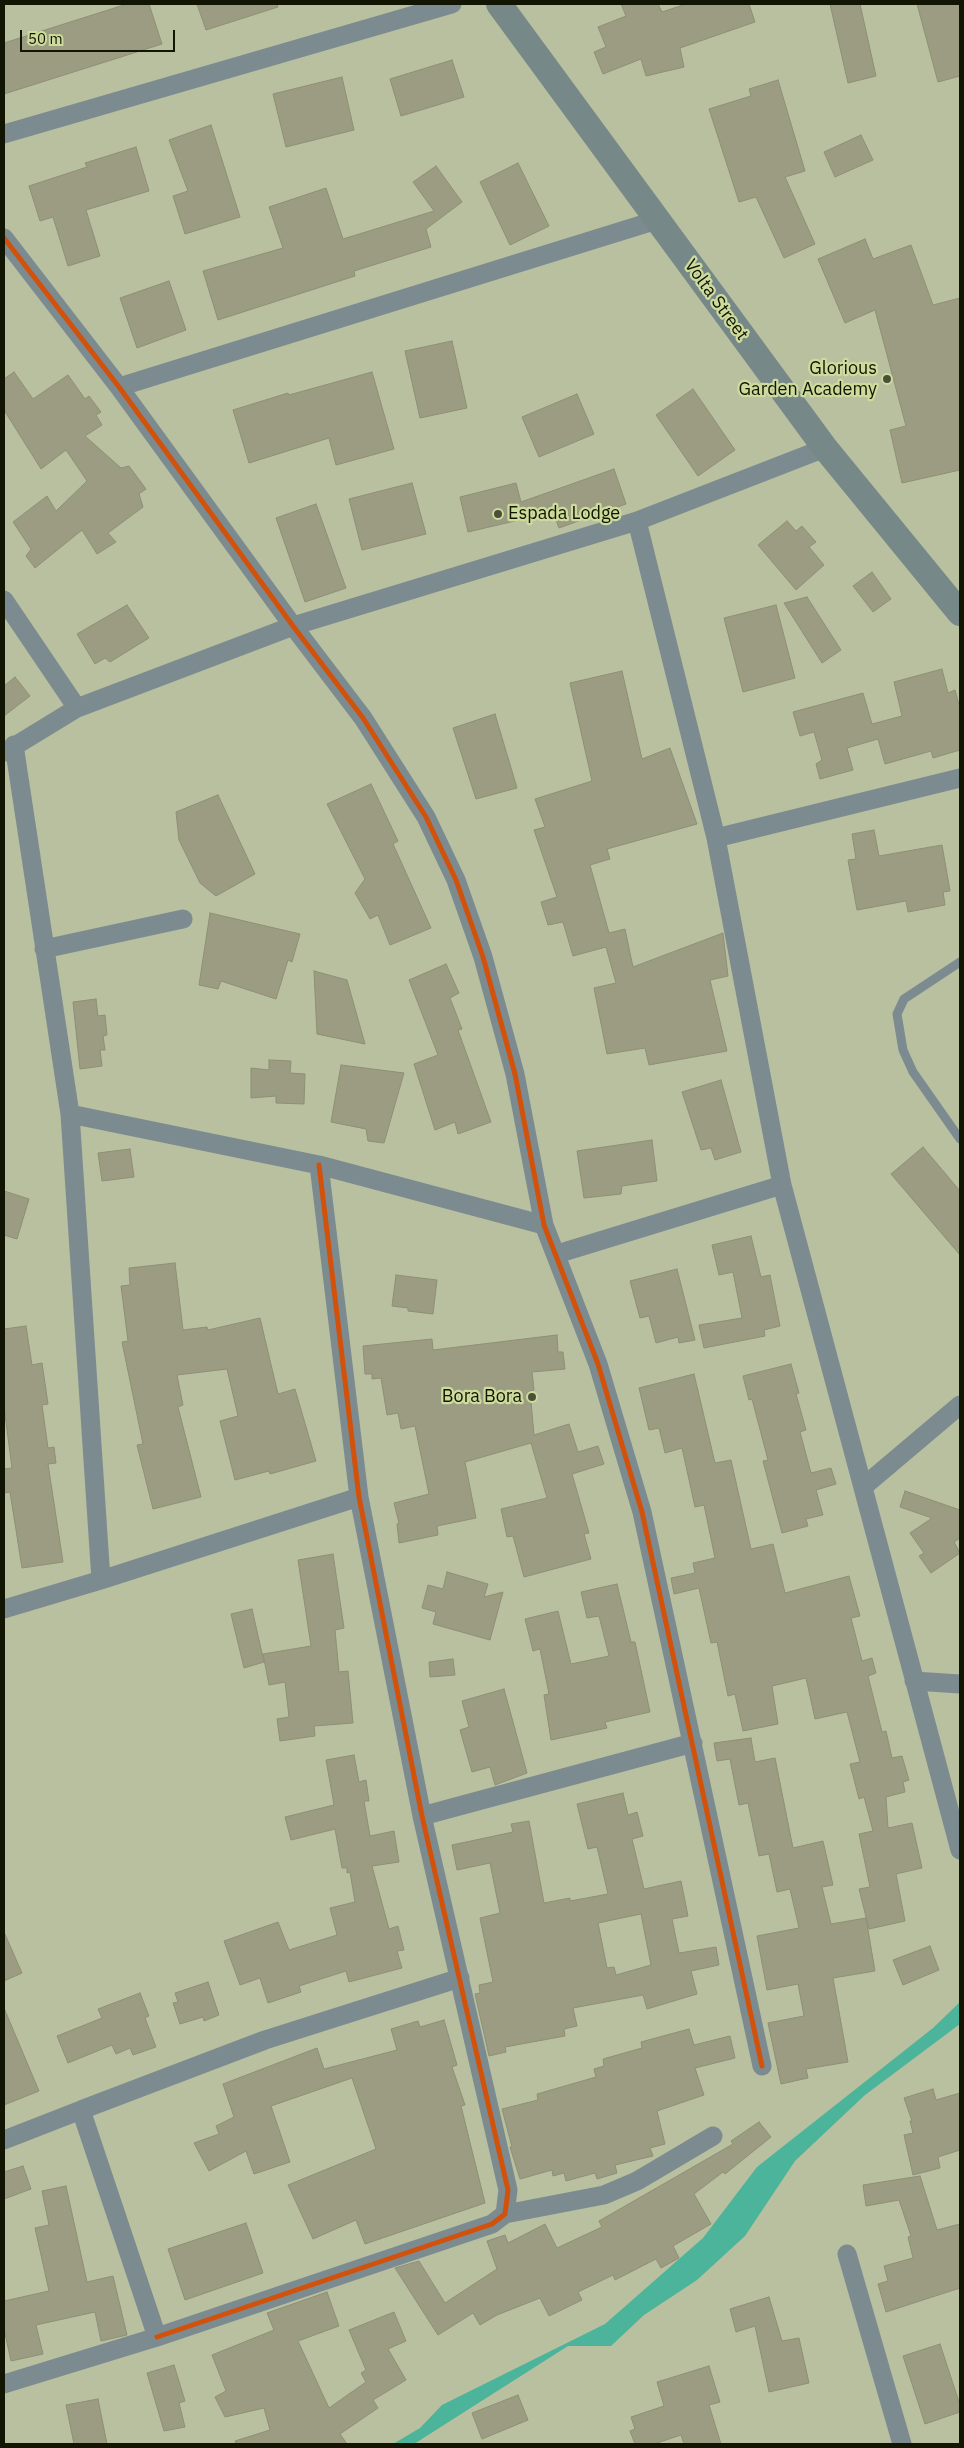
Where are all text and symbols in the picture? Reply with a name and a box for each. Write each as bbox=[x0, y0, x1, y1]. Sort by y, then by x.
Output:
scale bar bbox=[22, 20, 178, 52]
text: 50 m bbox=[28, 29, 63, 48]
street label: Volta Street bbox=[679, 255, 753, 345]
place label: Glorious Garden Academy bbox=[739, 358, 877, 400]
marker: Glorious Garden Academy bbox=[881, 373, 893, 385]
place label: Espada Lodge bbox=[508, 503, 620, 525]
marker: Espada Lodge bbox=[492, 508, 504, 520]
place label: Bora Bora bbox=[442, 1386, 522, 1408]
marker: Bora Bora bbox=[526, 1391, 538, 1403]

